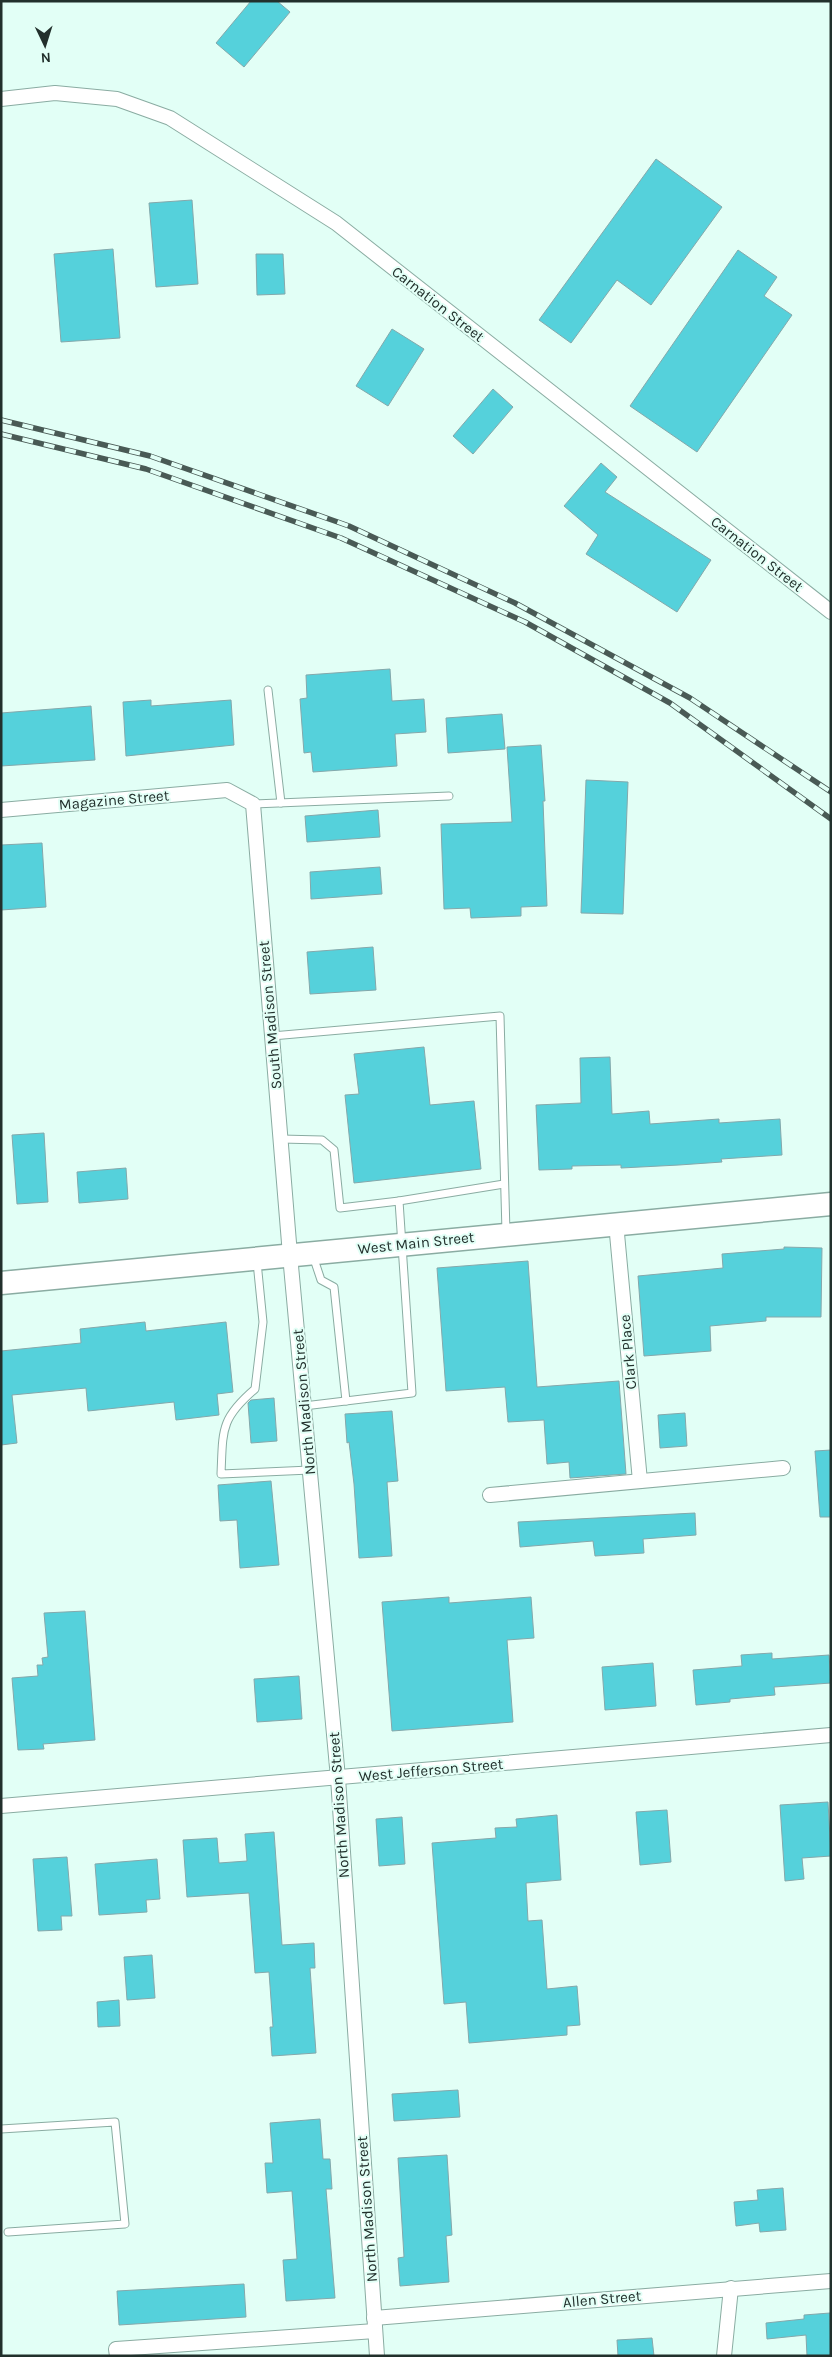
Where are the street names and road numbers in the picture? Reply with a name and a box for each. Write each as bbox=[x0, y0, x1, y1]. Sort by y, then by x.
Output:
street label: Carnation Street bbox=[388, 262, 488, 346]
street label: Carnation Street bbox=[707, 512, 807, 596]
street label: Magazine Street bbox=[58, 786, 170, 814]
street label: South Madison Street bbox=[255, 940, 285, 1090]
street label: West Main Street bbox=[357, 1228, 475, 1258]
street label: Clark Place bbox=[616, 1314, 640, 1390]
street label: North Madison Street bbox=[289, 1328, 319, 1476]
street label: North Madison Street bbox=[325, 1731, 353, 1879]
street label: West Jefferson Street bbox=[358, 1755, 504, 1785]
street label: North Madison Street bbox=[353, 2135, 381, 2283]
street label: Allen Street bbox=[562, 2287, 642, 2311]

